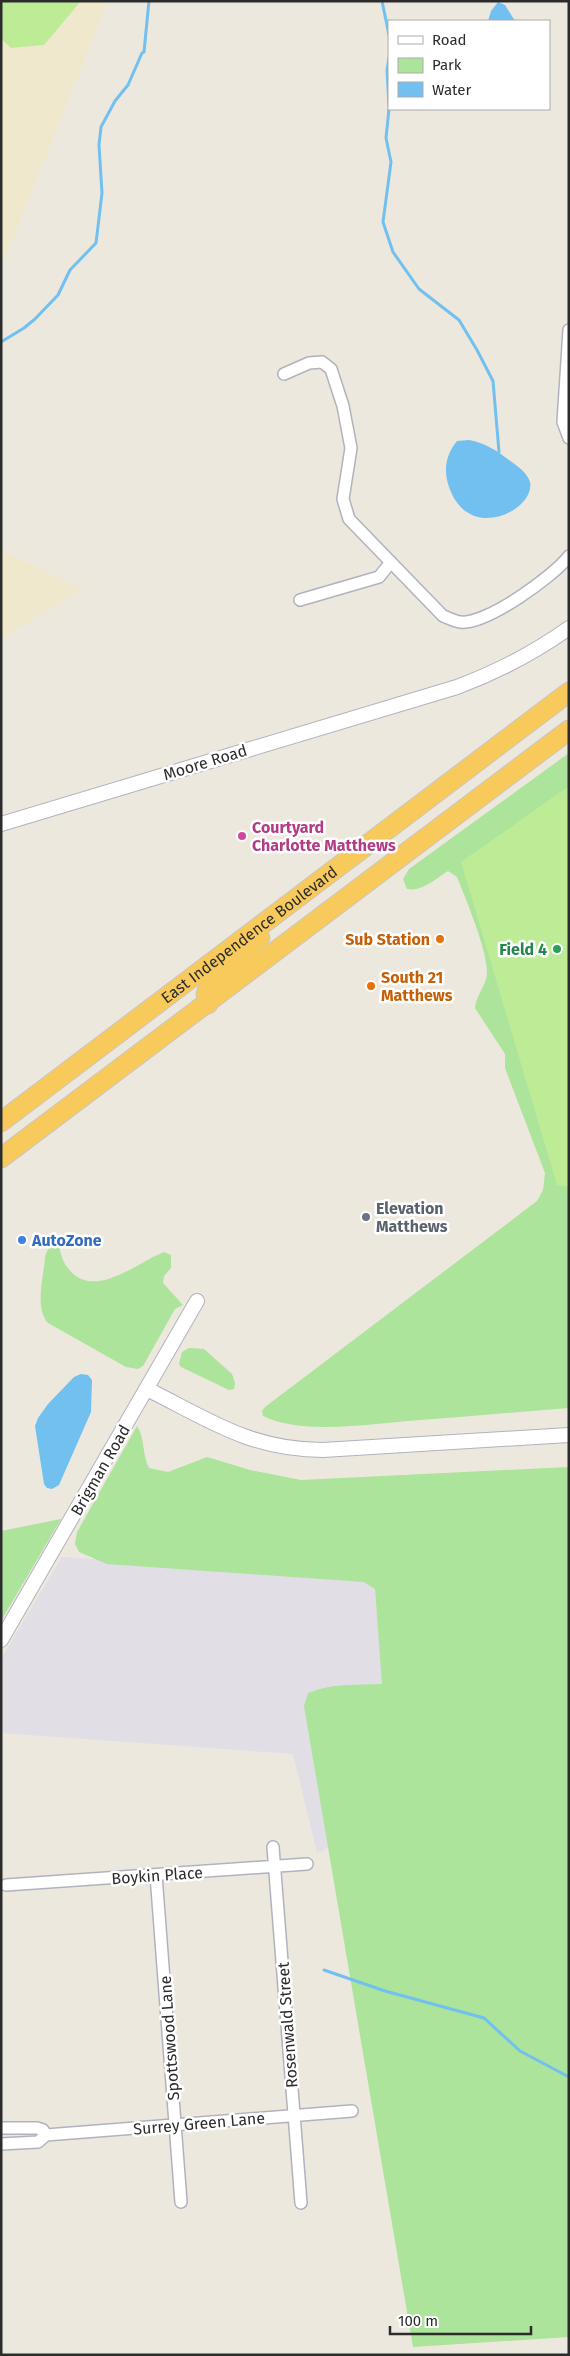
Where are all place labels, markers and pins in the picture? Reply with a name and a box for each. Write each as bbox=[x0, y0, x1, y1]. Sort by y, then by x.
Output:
place label: Courtyard Charlotte Matthews bbox=[252, 818, 396, 855]
marker: Courtyard Charlotte Matthews bbox=[236, 830, 248, 842]
place label: Sub Station bbox=[345, 930, 430, 949]
marker: Sub Station bbox=[434, 933, 446, 945]
place label: Field 4 bbox=[499, 940, 547, 959]
marker: Field 4 bbox=[551, 943, 563, 955]
place label: South 21 Matthews bbox=[381, 968, 453, 1005]
marker: South 21 Matthews bbox=[365, 980, 377, 992]
place label: Elevation Matthews bbox=[376, 1199, 448, 1236]
marker: Elevation Matthews bbox=[360, 1211, 372, 1223]
place label: AutoZone bbox=[31, 1231, 102, 1250]
marker: AutoZone bbox=[16, 1234, 28, 1246]

